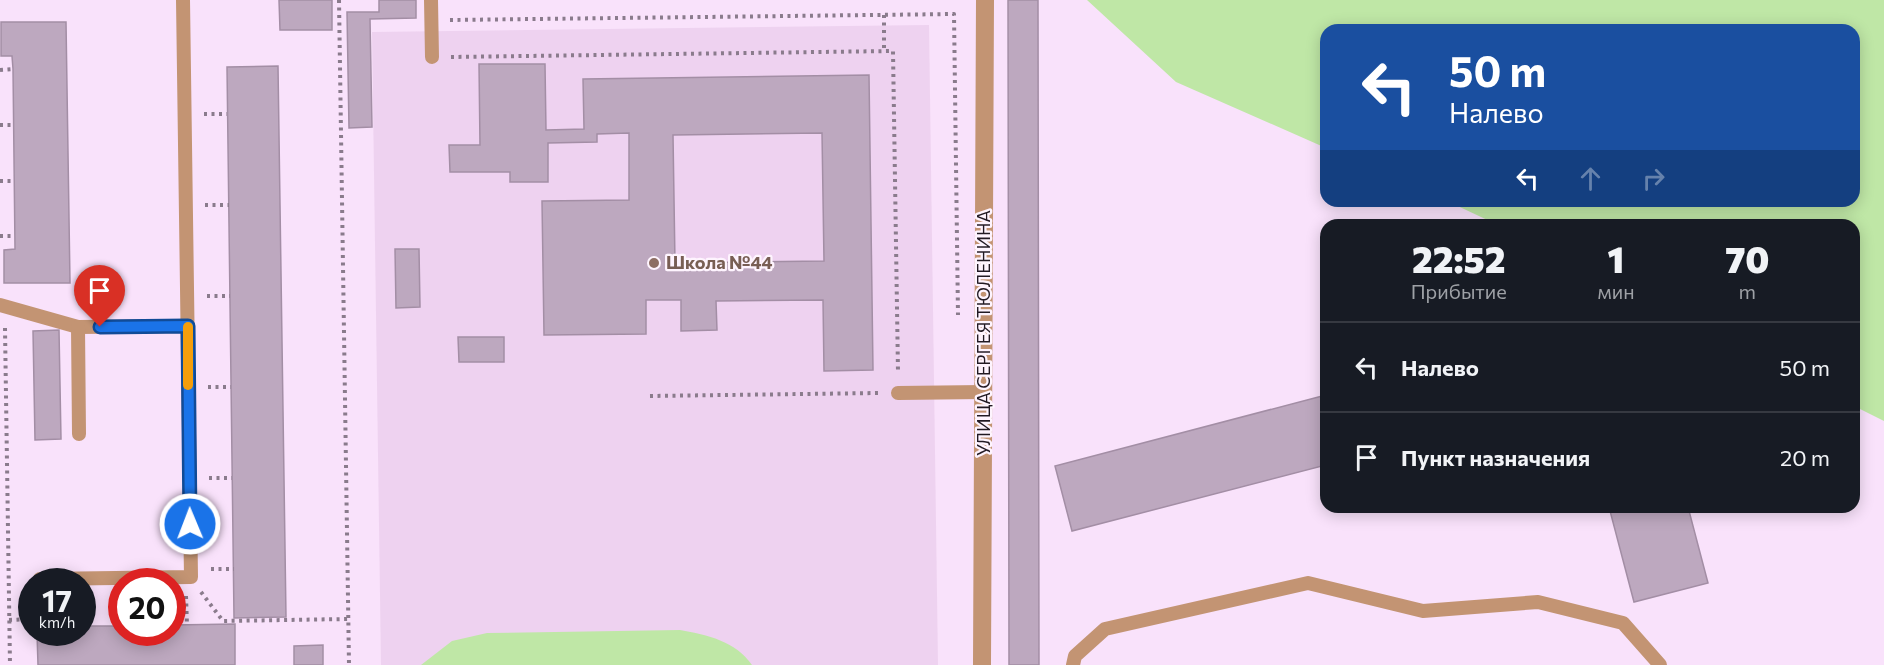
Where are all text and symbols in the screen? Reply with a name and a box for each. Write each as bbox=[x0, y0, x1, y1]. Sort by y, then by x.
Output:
text: 50 m bbox=[1449, 44, 1546, 96]
icon: left bbox=[1350, 48, 1428, 126]
text: Налево bbox=[1449, 96, 1544, 129]
icon: left bbox=[1511, 162, 1544, 195]
icon: ahead bbox=[1574, 162, 1607, 195]
icon: right bbox=[1637, 162, 1670, 195]
street label: УЛИЦА СЕРГЕЯ ТЮЛЕНИНА bbox=[972, 210, 994, 456]
text: 22:52 bbox=[1412, 236, 1506, 280]
text: 1 bbox=[1608, 236, 1624, 280]
text: 70 bbox=[1725, 236, 1769, 280]
place label: Школа №44 bbox=[666, 251, 772, 273]
marker: Школа №44 bbox=[647, 256, 661, 270]
pin bbox=[74, 265, 125, 327]
icon: arrive bbox=[83, 274, 116, 307]
text: Прибытие bbox=[1411, 279, 1507, 303]
text: мин bbox=[1597, 279, 1635, 303]
text: m bbox=[1739, 279, 1756, 303]
icon: left bbox=[1350, 351, 1383, 384]
text: Налево bbox=[1401, 354, 1479, 381]
text: 50 m bbox=[1780, 354, 1830, 381]
icon: arrive bbox=[1350, 441, 1383, 474]
text: Пункт назначения bbox=[1401, 444, 1590, 471]
text: 20 m bbox=[1780, 444, 1830, 471]
position arrow bbox=[158, 492, 222, 556]
speed limit sign: 20 bbox=[108, 568, 186, 646]
text: 17 bbox=[42, 581, 72, 618]
text: km/h bbox=[39, 613, 75, 631]

